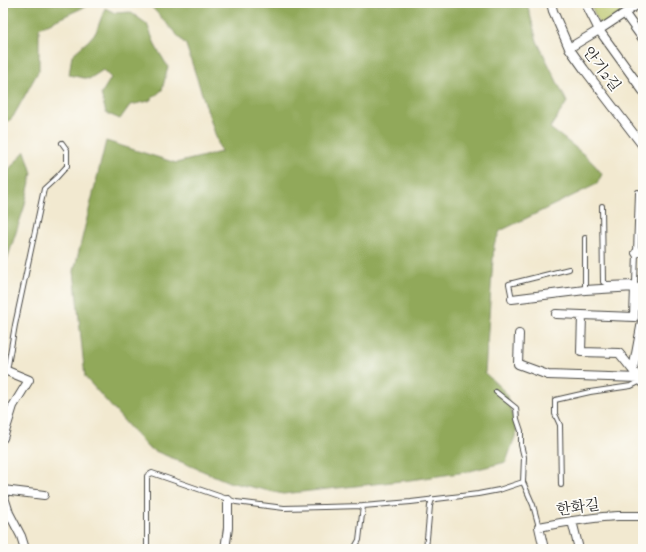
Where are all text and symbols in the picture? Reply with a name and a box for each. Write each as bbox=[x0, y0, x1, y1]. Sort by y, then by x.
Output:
street label: 안기2길 bbox=[579, 43, 625, 95]
street label: 한화길 bbox=[555, 495, 601, 519]

